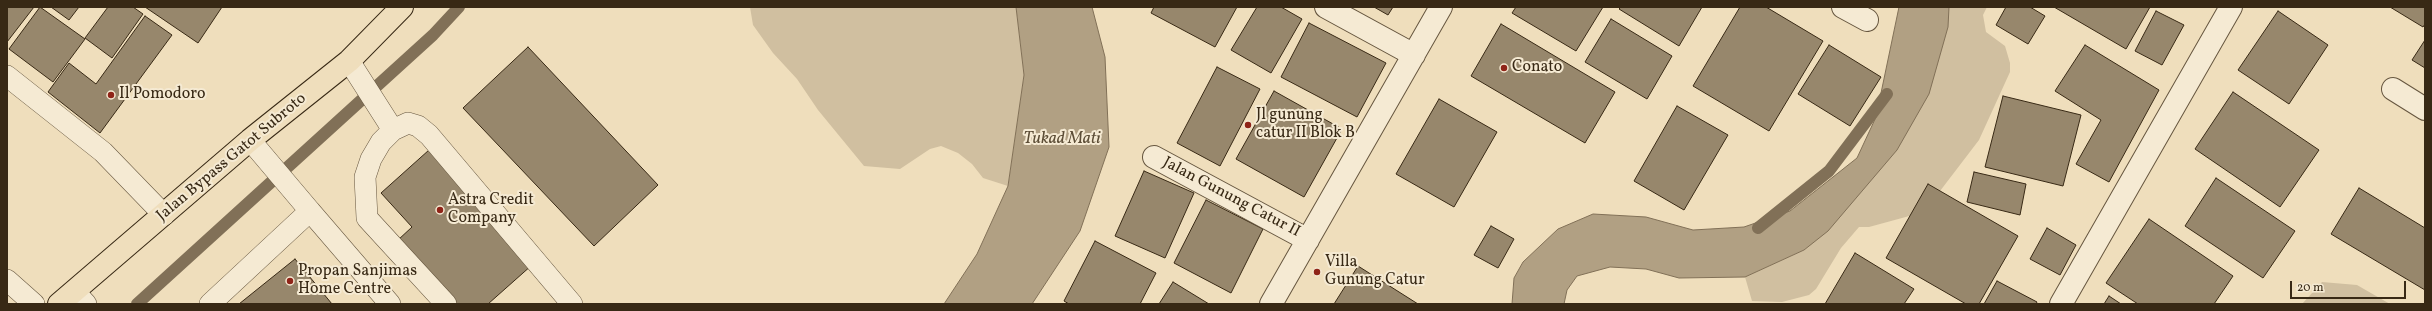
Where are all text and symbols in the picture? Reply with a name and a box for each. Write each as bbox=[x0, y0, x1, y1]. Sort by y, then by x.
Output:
place label: Conato bbox=[1512, 58, 1562, 78]
marker: Conato bbox=[1499, 63, 1509, 73]
place label: Il Pomodoro bbox=[119, 85, 206, 105]
marker: Il Pomodoro bbox=[106, 90, 116, 100]
street label: Jalan Bypass Gatot Subroto bbox=[153, 90, 311, 226]
place label: Jl gunung catur II Blok B bbox=[1256, 106, 1355, 144]
marker: Jl gunung catur II Blok B bbox=[1243, 120, 1253, 130]
water label: Tukad Mati bbox=[1024, 130, 1100, 150]
street label: Jalan Gunung Catur II bbox=[1159, 154, 1303, 242]
place label: Astra Credit Company bbox=[448, 191, 534, 229]
marker: Astra Credit Company bbox=[435, 205, 445, 215]
place label: Villa Gunung Catur bbox=[1325, 253, 1425, 291]
place label: Propan Sanjimas Home Centre bbox=[298, 262, 417, 300]
marker: Villa Gunung Catur bbox=[1312, 267, 1322, 277]
scale bar bbox=[2292, 273, 2408, 299]
marker: Propan Sanjimas Home Centre bbox=[285, 276, 295, 286]
text: 20 m bbox=[2297, 280, 2324, 296]

